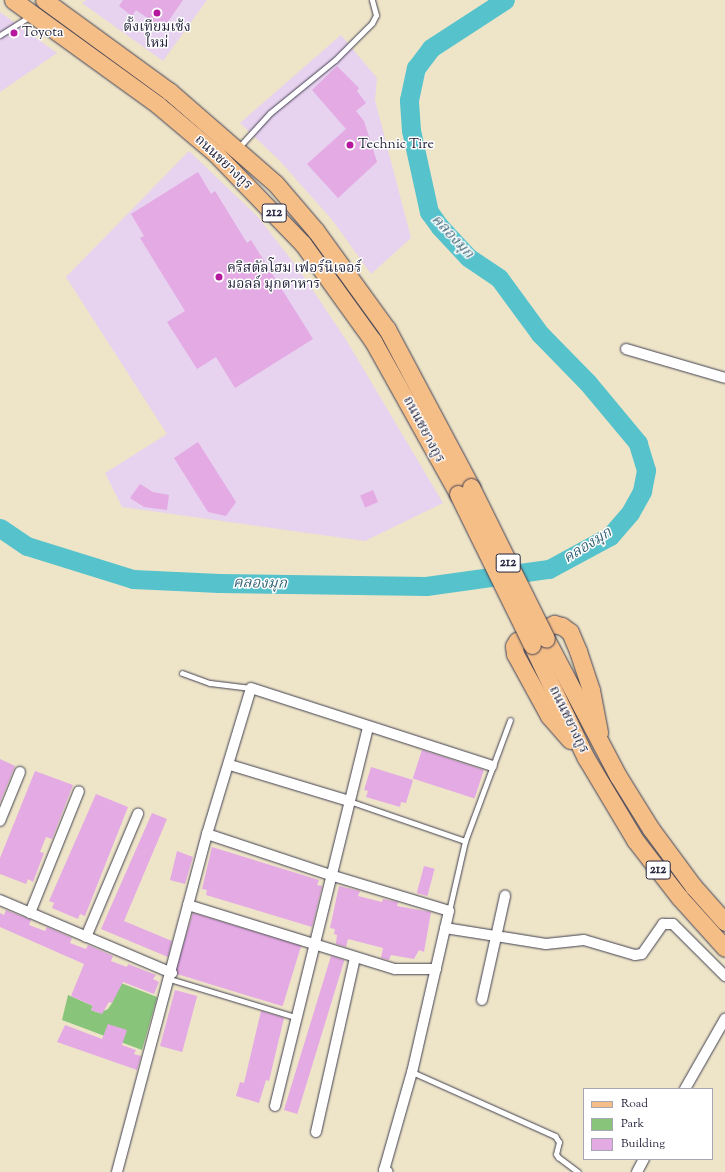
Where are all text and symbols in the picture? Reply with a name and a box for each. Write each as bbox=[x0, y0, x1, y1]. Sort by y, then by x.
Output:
marker: ตั้งเทียมเซ้ง ใหม่ bbox=[152, 8, 162, 18]
place label: ตั้งเทียมเซ้ง ใหม่ bbox=[123, 20, 191, 52]
place label: Toyota bbox=[22, 25, 63, 41]
marker: Toyota bbox=[9, 28, 19, 38]
street label: ถนนชยางกูร bbox=[191, 132, 255, 194]
place label: Technic Tire bbox=[358, 137, 434, 153]
marker: Technic Tire bbox=[345, 140, 355, 150]
road number: 212 bbox=[261, 202, 287, 224]
water label: คลองมุก bbox=[427, 211, 477, 263]
place label: คริสตัลโฮม เฟอร์นิเจอร์ มอลล์ มุกดาหาร bbox=[227, 261, 361, 294]
marker: คริสตัลโฮม เฟอร์นิเจอร์ มอลล์ มุกดาหาร bbox=[214, 272, 224, 282]
street label: ถนนชยางกูร bbox=[398, 394, 448, 466]
water label: คลองมุก bbox=[560, 524, 616, 568]
road number: 212 bbox=[495, 552, 521, 574]
water label: คลองมุก bbox=[233, 575, 287, 593]
street label: ถนนชยางกูร bbox=[544, 684, 592, 756]
road number: 212 bbox=[645, 859, 671, 881]
legend bbox=[583, 1088, 713, 1160]
text: Road bbox=[621, 1095, 648, 1113]
text: Park bbox=[621, 1115, 644, 1133]
text: Building bbox=[621, 1135, 665, 1153]

